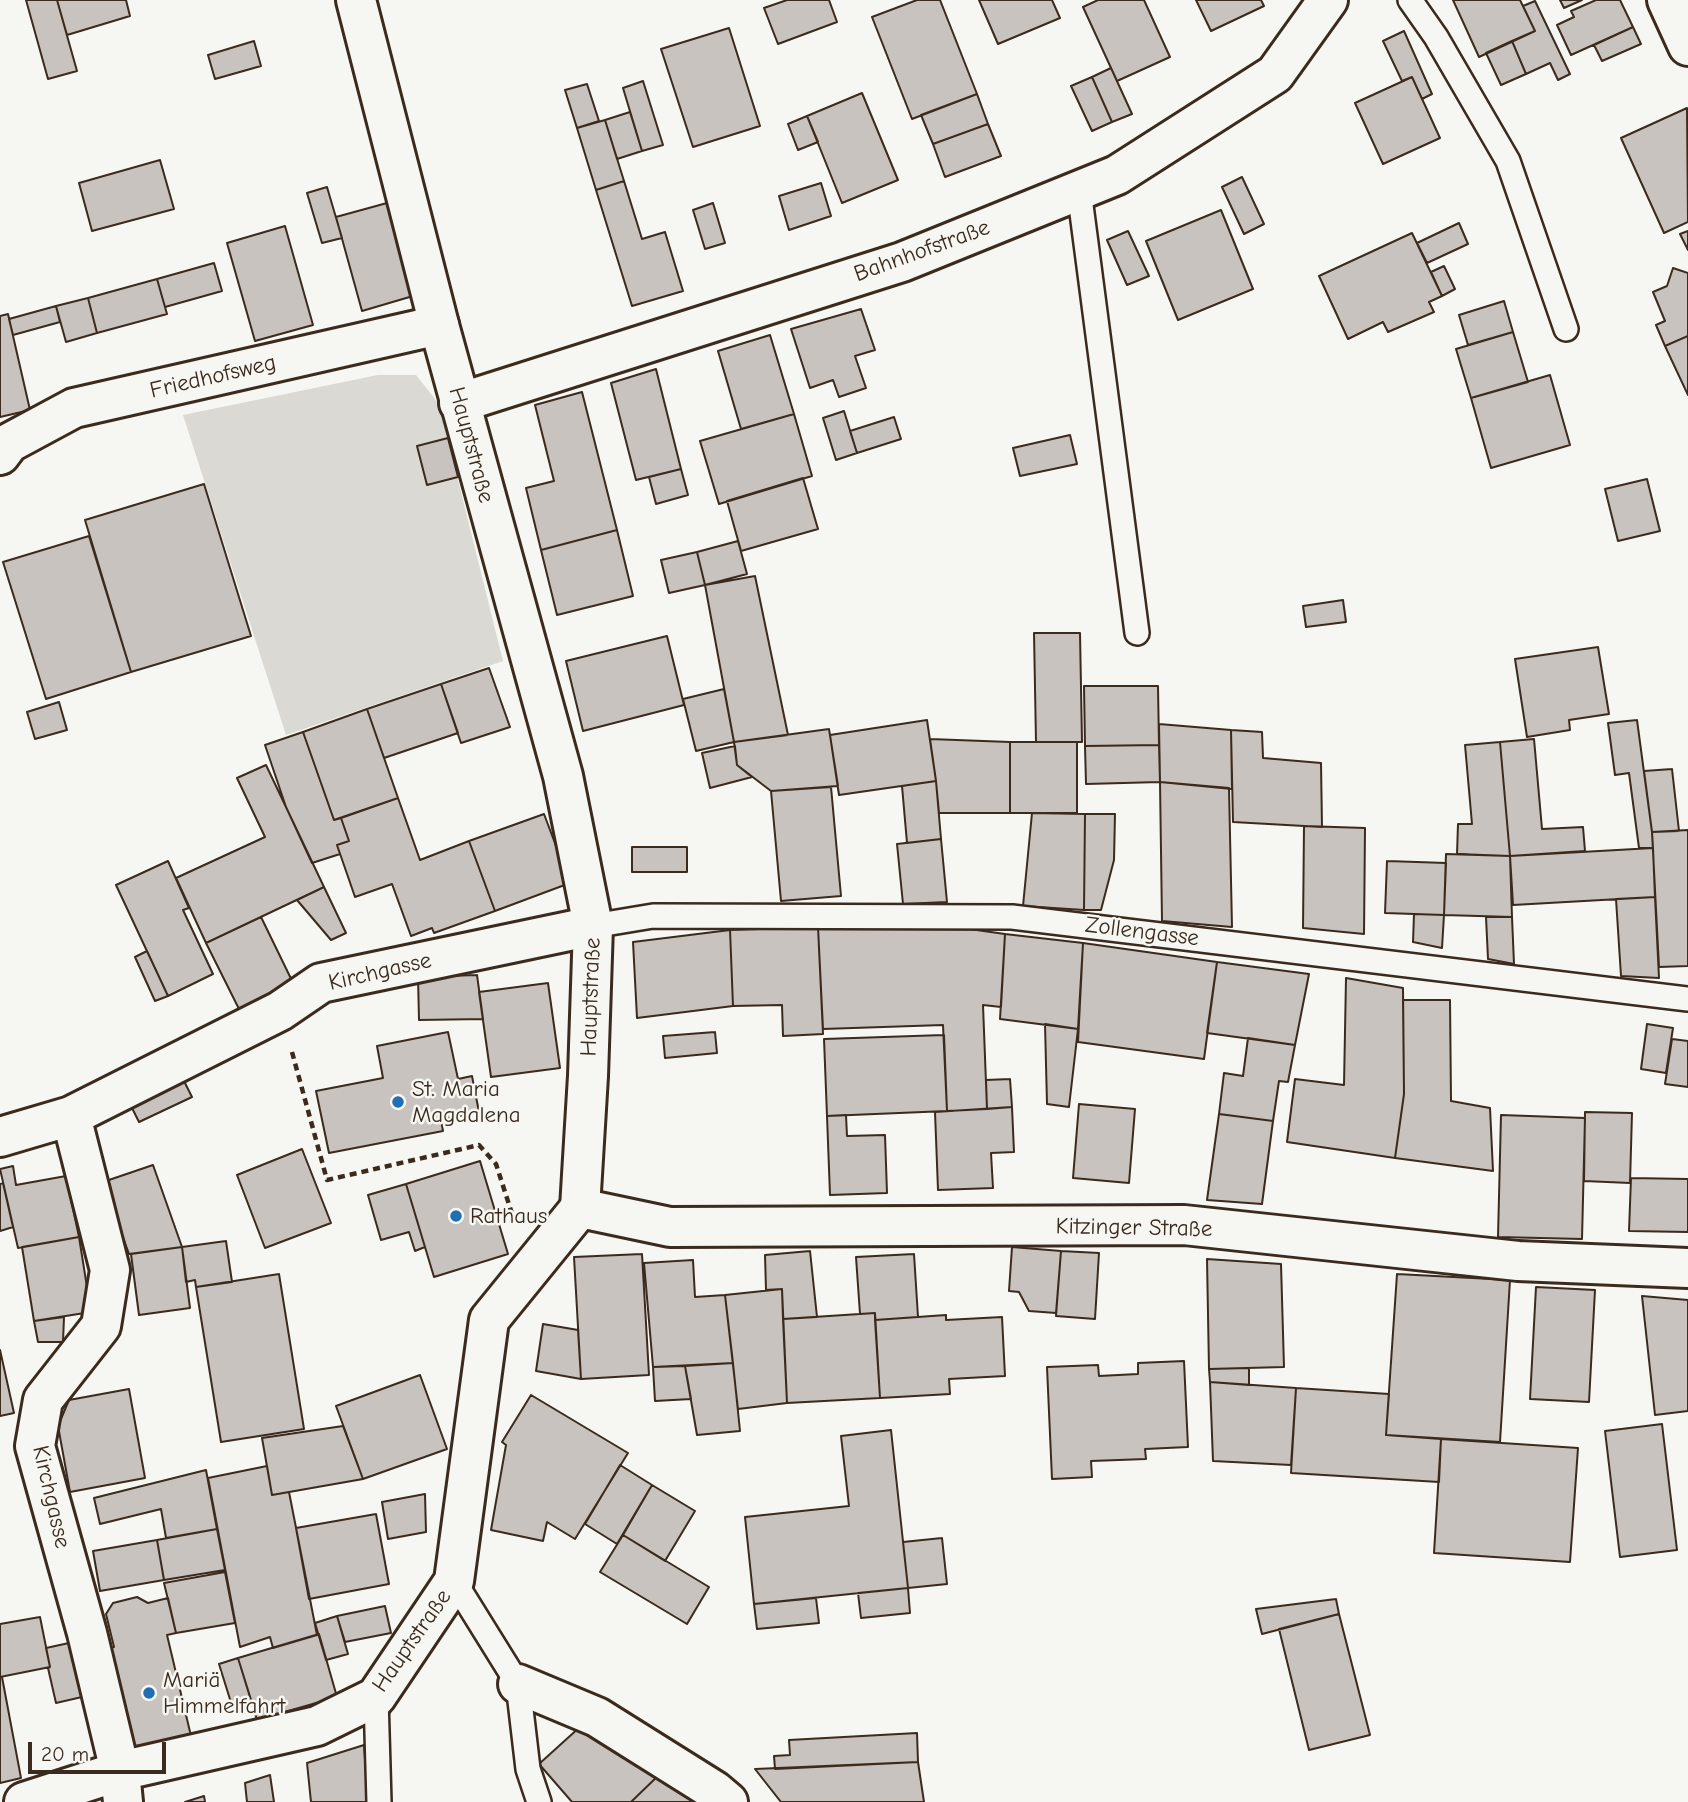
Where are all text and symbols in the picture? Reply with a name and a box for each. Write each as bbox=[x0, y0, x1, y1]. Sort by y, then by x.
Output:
street label: Bahnhofstraße bbox=[850, 214, 994, 288]
street label: Friedhofsweg bbox=[147, 349, 279, 405]
street label: Hauptstraße bbox=[442, 384, 500, 506]
street label: Zollengasse bbox=[1083, 911, 1201, 953]
street label: Hauptstraße bbox=[575, 937, 607, 1057]
street label: Kirchgasse bbox=[326, 947, 434, 997]
place label: St. Maria Magdalena bbox=[412, 1075, 521, 1129]
marker: St. Maria Magdalena bbox=[390, 1094, 406, 1110]
place label: Rathaus bbox=[470, 1202, 547, 1230]
marker: Rathaus bbox=[448, 1208, 464, 1224]
street label: Kitzinger Straße bbox=[1055, 1213, 1213, 1243]
street label: Kirchgasse bbox=[26, 1443, 76, 1551]
street label: Hauptstraße bbox=[367, 1584, 457, 1698]
place label: Mariä Himmelfahrt bbox=[163, 1666, 285, 1720]
marker: Mariä Himmelfahrt bbox=[141, 1685, 157, 1701]
scale bar bbox=[32, 1728, 170, 1772]
text: 20 m bbox=[41, 1742, 89, 1766]

